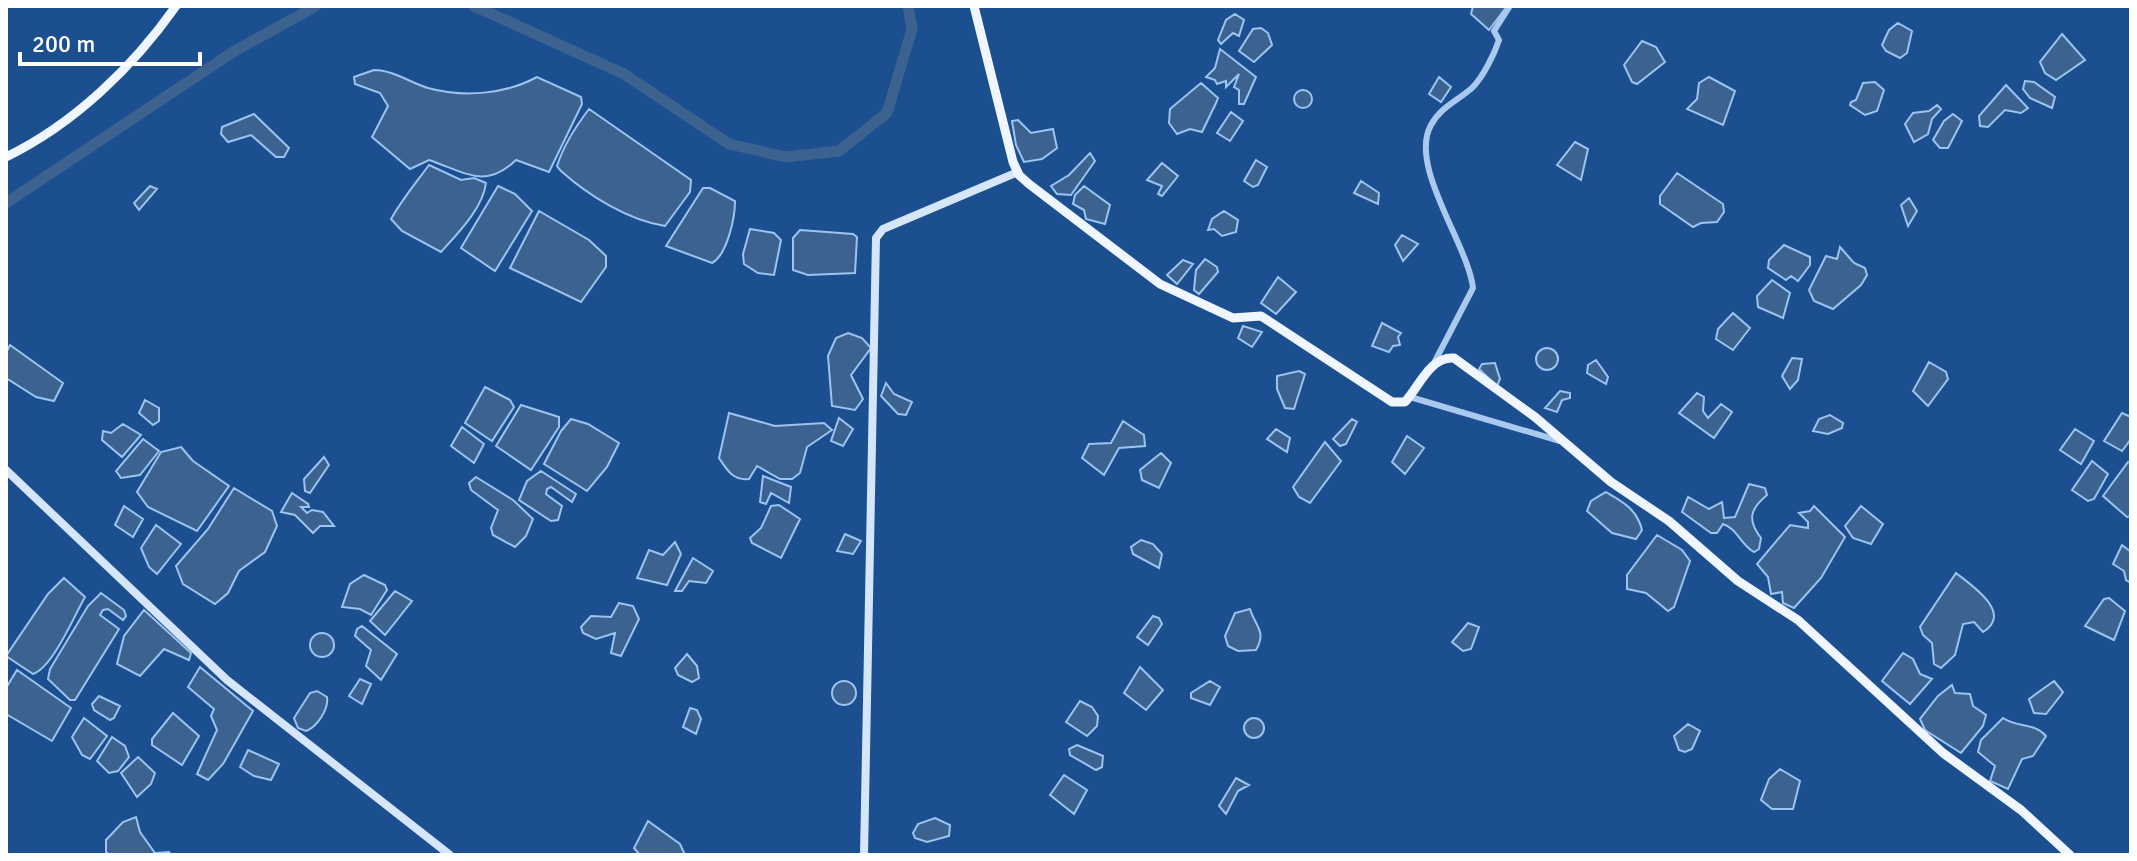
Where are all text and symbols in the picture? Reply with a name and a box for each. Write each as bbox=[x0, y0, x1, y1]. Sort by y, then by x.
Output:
scale bar bbox=[20, 16, 200, 66]
text: 200 m bbox=[32, 29, 95, 59]

